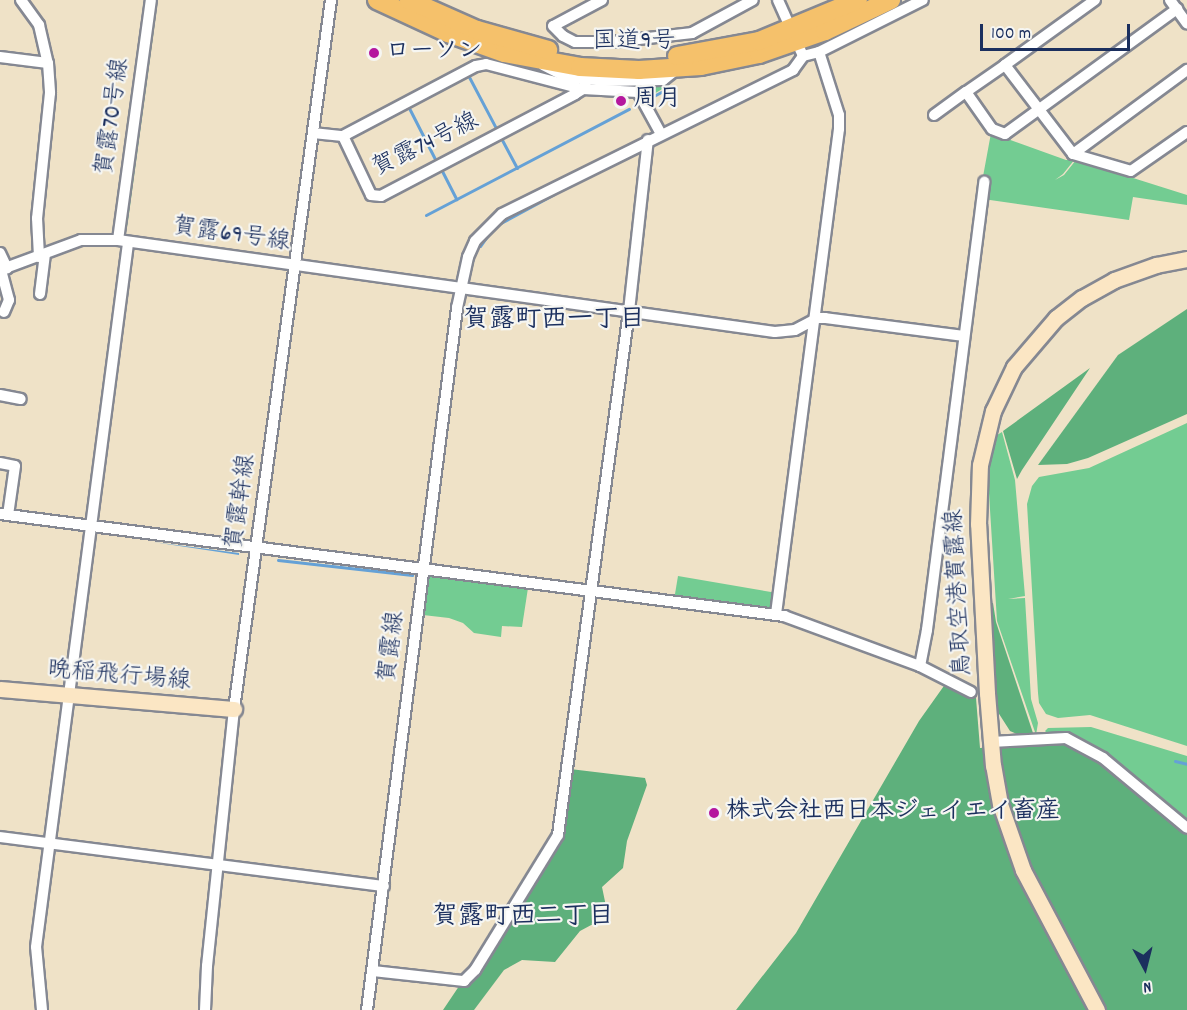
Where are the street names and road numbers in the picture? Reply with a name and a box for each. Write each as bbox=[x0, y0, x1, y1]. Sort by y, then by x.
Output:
street label: 国道9号 bbox=[593, 29, 675, 57]
street label: 賀露70号線 bbox=[92, 56, 136, 178]
street label: 賀露74号線 bbox=[368, 108, 484, 184]
street label: 賀露69号線 bbox=[170, 213, 292, 259]
street label: 賀露幹線 bbox=[221, 452, 263, 552]
street label: 鳥取空港賀露線 bbox=[941, 508, 979, 678]
street label: 賀露線 bbox=[374, 610, 412, 684]
street label: 晩稲飛行場線 bbox=[46, 656, 192, 698]

